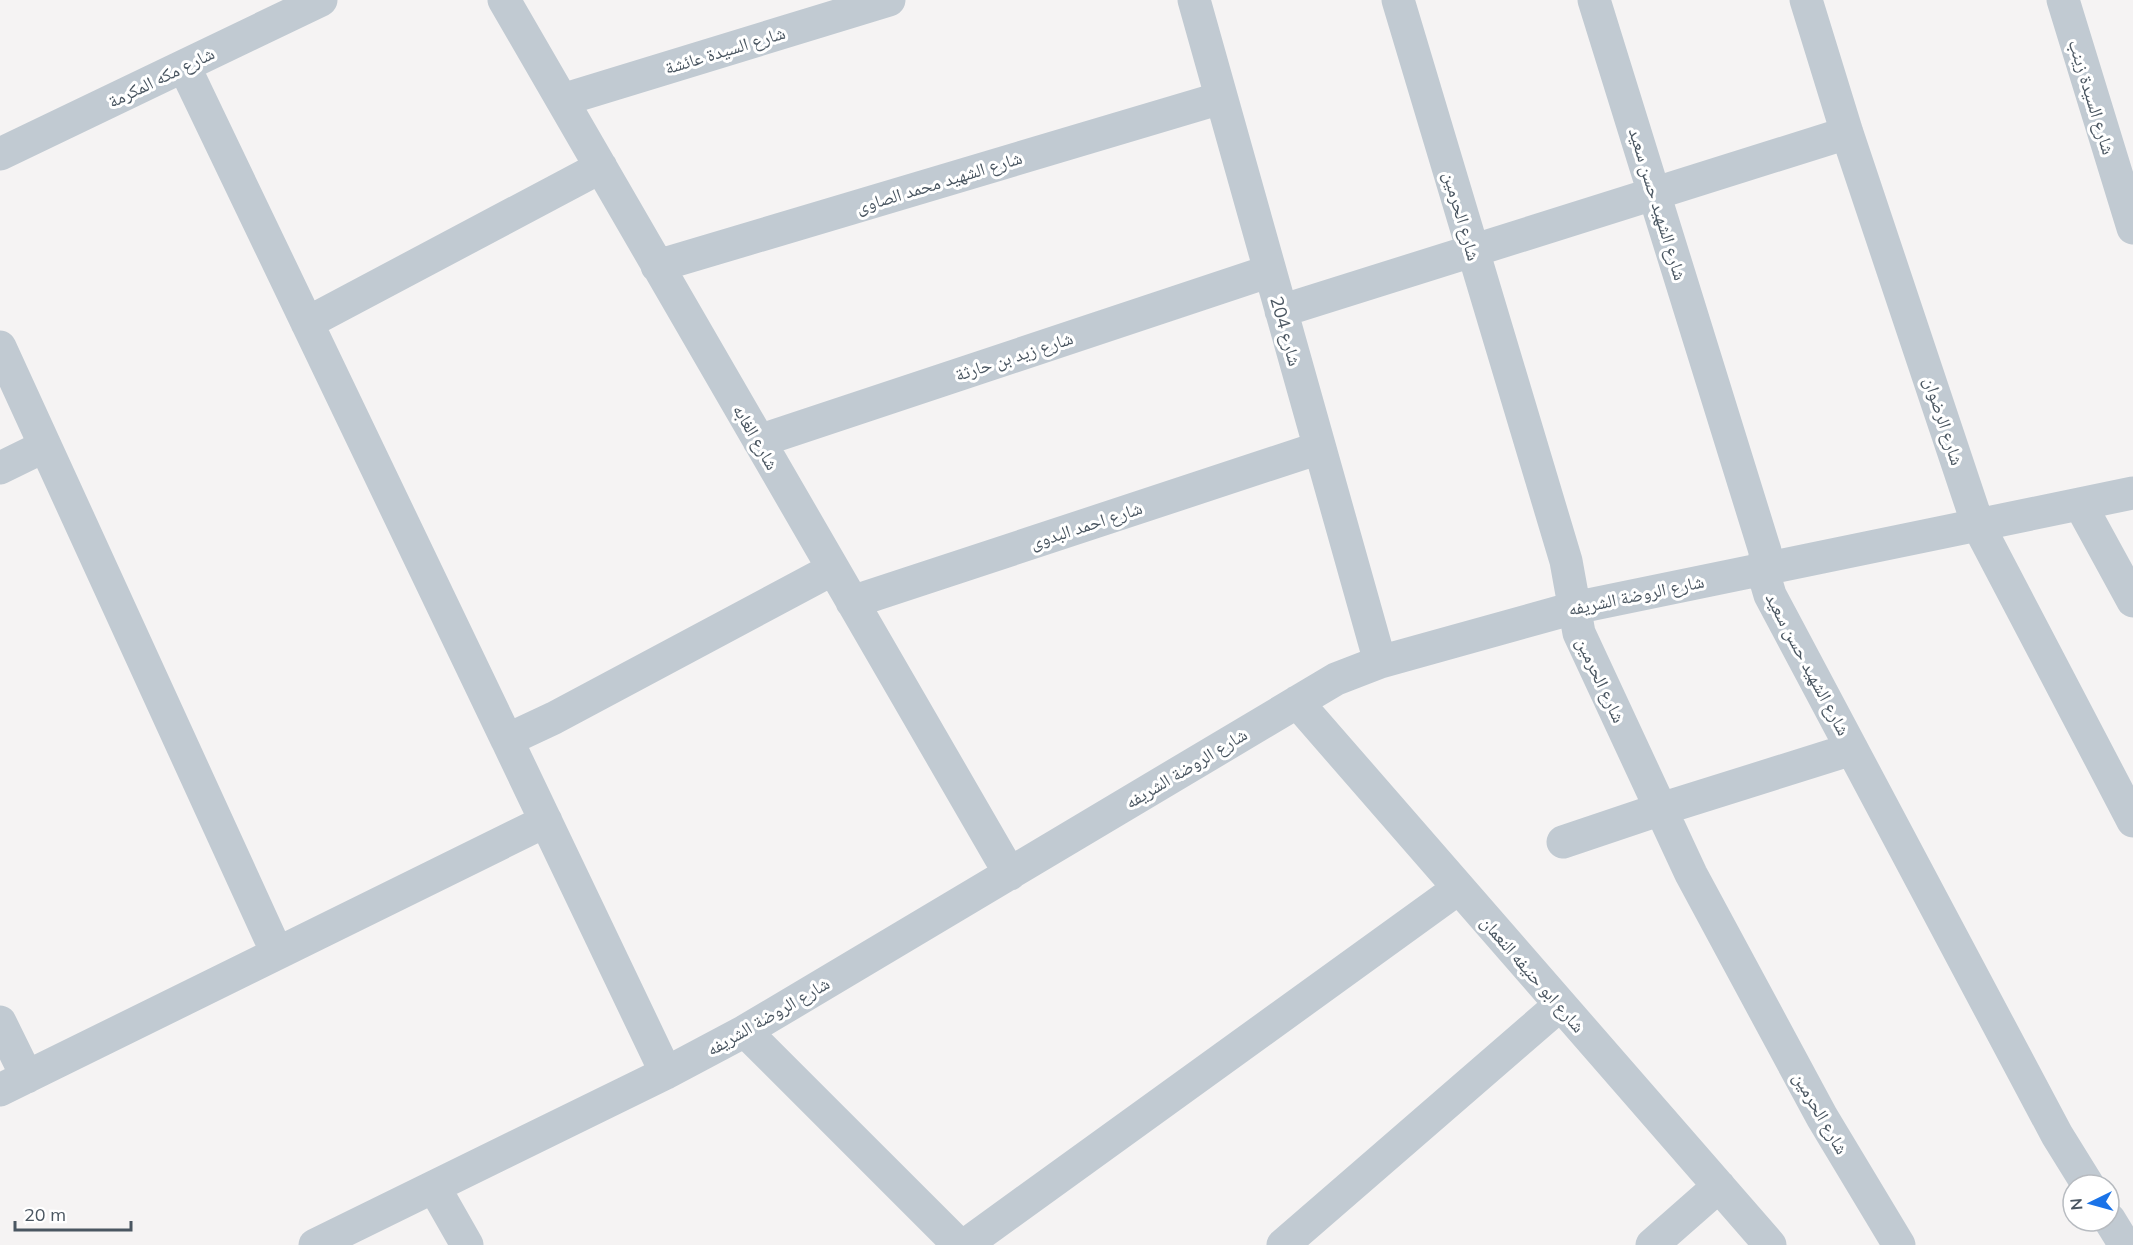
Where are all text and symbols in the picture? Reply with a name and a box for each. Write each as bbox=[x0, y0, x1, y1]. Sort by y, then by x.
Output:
street label: شارع السيدة عائشة bbox=[662, 21, 788, 79]
street label: شارع السيدة زينب bbox=[2064, 37, 2120, 157]
street label: شارع مكه المكرمة bbox=[104, 41, 218, 113]
street label: شارع الشهيد حسن سعيد bbox=[1624, 125, 1692, 283]
street label: شارع الشهيد محمد الصاوى bbox=[853, 146, 1025, 218]
street label: شارع الحرمين bbox=[1438, 169, 1486, 263]
street label: شارع 204 bbox=[1265, 294, 1307, 368]
street label: شارع زيد بن حارثة bbox=[952, 326, 1076, 386]
street label: شارع الرضوان bbox=[1919, 374, 1969, 468]
street label: شارع الغابه bbox=[728, 400, 784, 474]
street label: شارع احمد البدوى bbox=[1027, 496, 1145, 554]
street label: شارع الروضة الشريفه bbox=[1566, 569, 1706, 621]
street label: شارع الشهيد حسن سعيد bbox=[1761, 589, 1855, 739]
street label: شارع الحرمين bbox=[1571, 634, 1631, 726]
street label: شارع الروضة الشريفه bbox=[1121, 723, 1251, 813]
street label: شارع ابو حنيفه النعمان bbox=[1476, 911, 1590, 1037]
street label: شارع الروضة الشريفه bbox=[702, 971, 834, 1061]
street label: شارع الحرمين bbox=[1788, 1068, 1854, 1158]
north arrow bbox=[2061, 1173, 2121, 1233]
scale bar bbox=[15, 1194, 130, 1232]
text: N bbox=[2066, 1197, 2087, 1211]
text: 20 m bbox=[24, 1203, 66, 1226]

